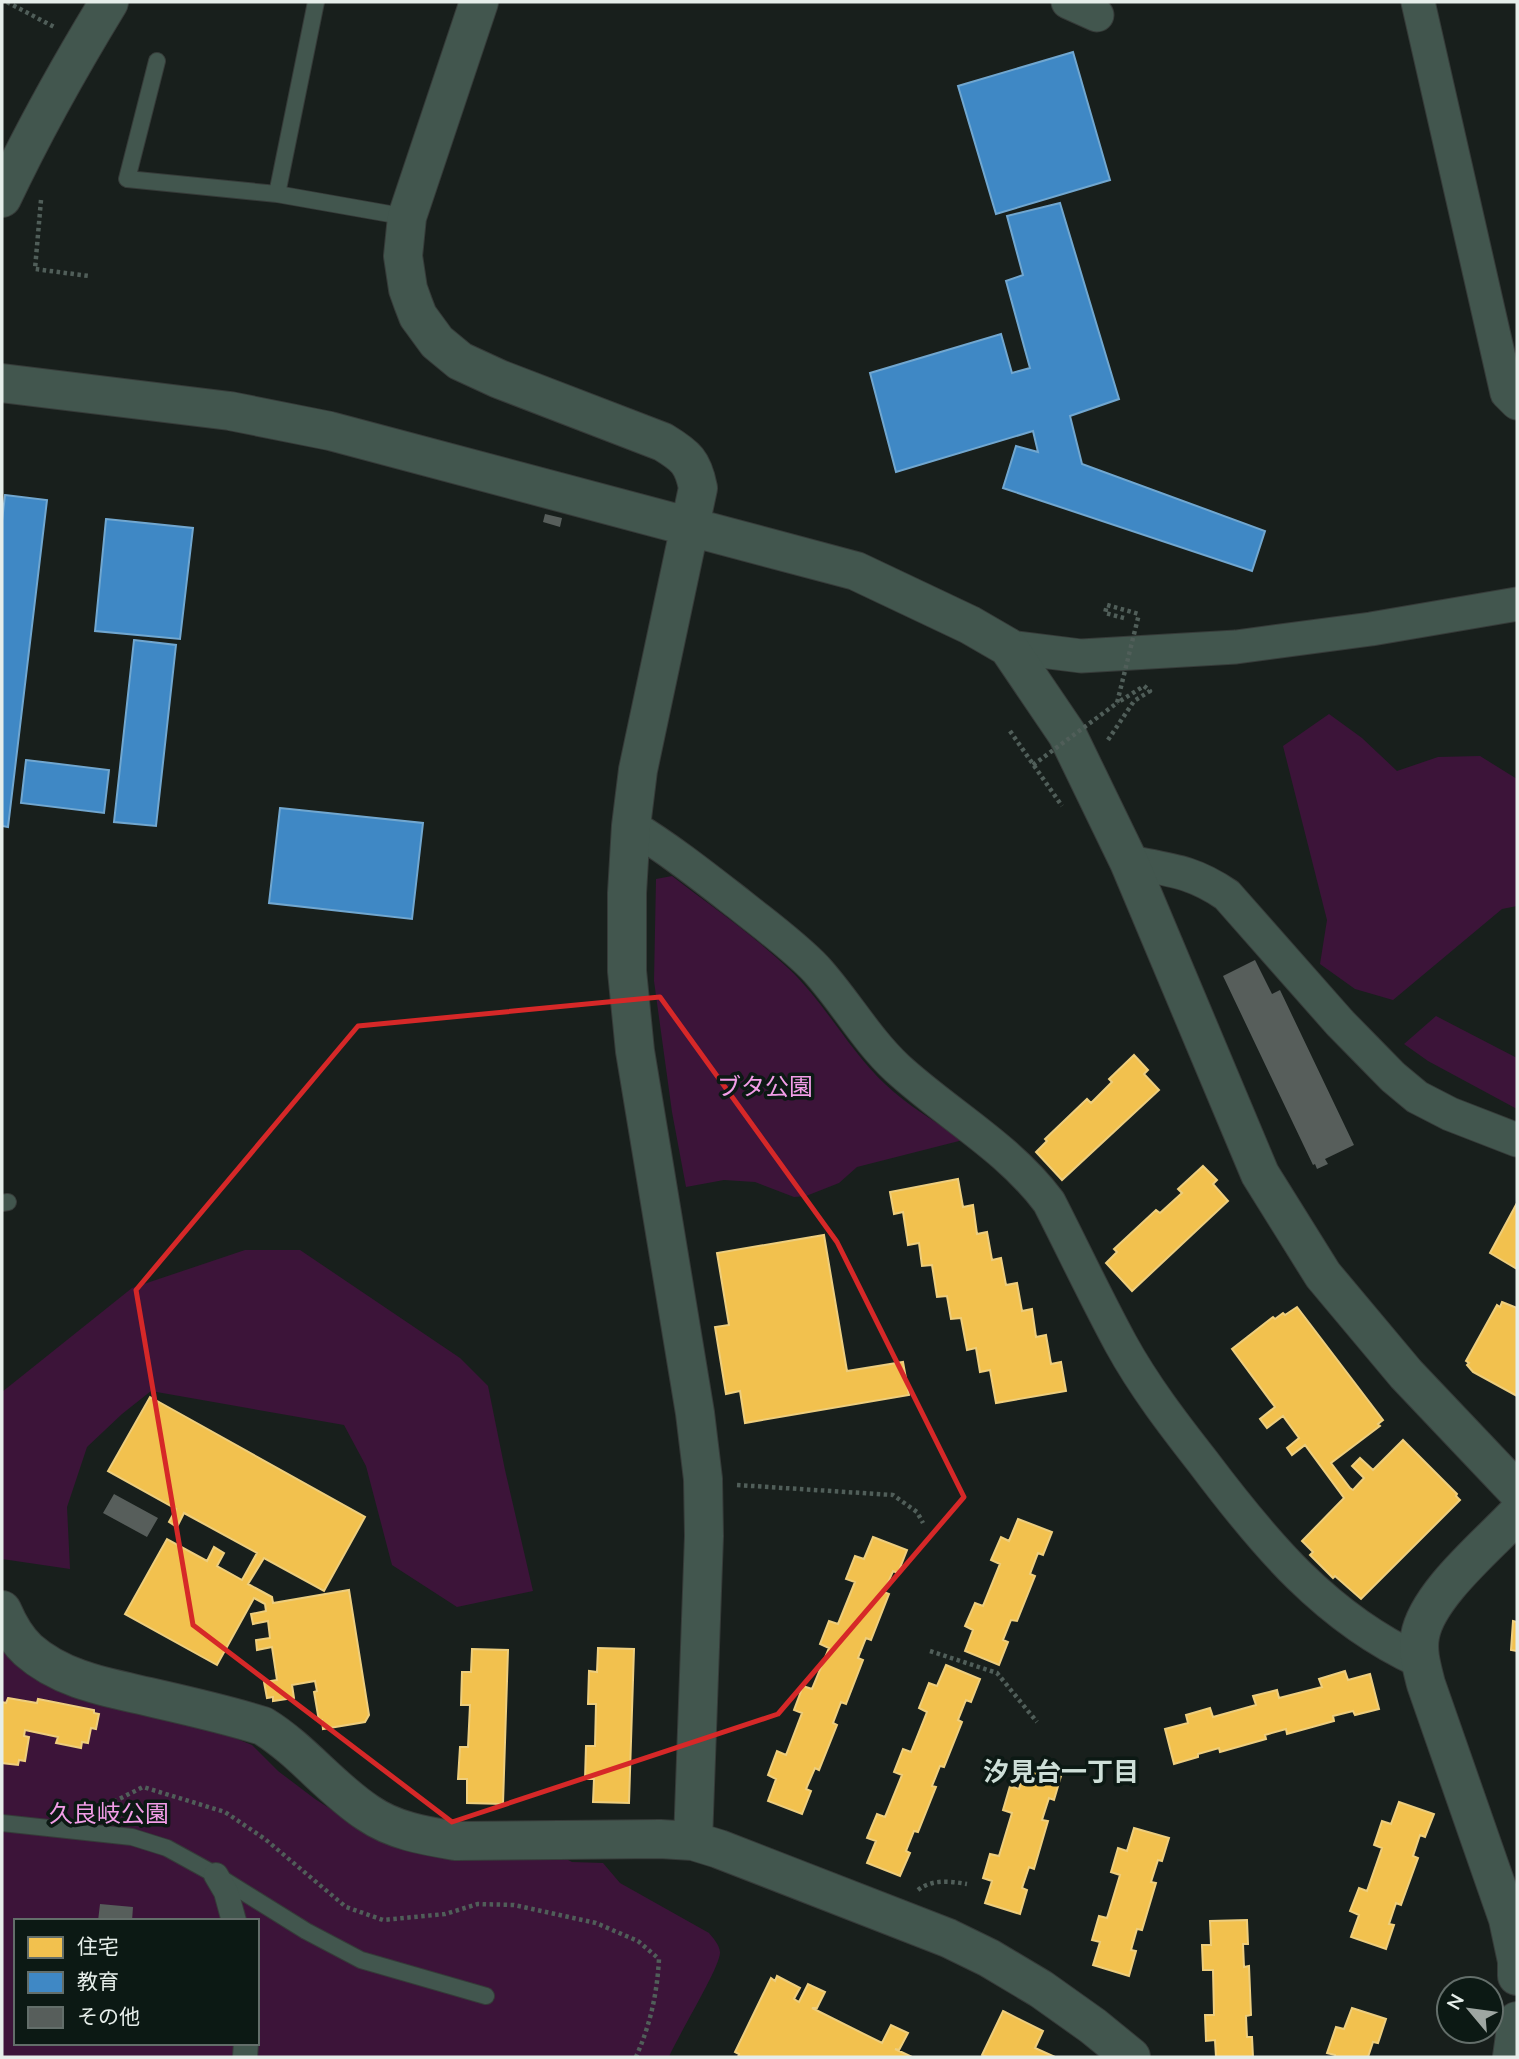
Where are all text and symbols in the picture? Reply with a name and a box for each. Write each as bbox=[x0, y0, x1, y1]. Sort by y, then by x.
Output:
park label: ブタ公園 bbox=[717, 1071, 813, 1103]
district label: 汐見台一丁目 bbox=[983, 1755, 1139, 1790]
park label: 久良岐公園 bbox=[49, 1798, 169, 1830]
legend bbox=[14, 1919, 259, 2045]
text: 住宅 bbox=[77, 1933, 119, 1961]
text: 教育 bbox=[77, 1968, 119, 1996]
north arrow bbox=[1435, 1975, 1505, 2045]
text: N bbox=[1441, 1990, 1471, 2015]
text: その他 bbox=[77, 2003, 140, 2031]

